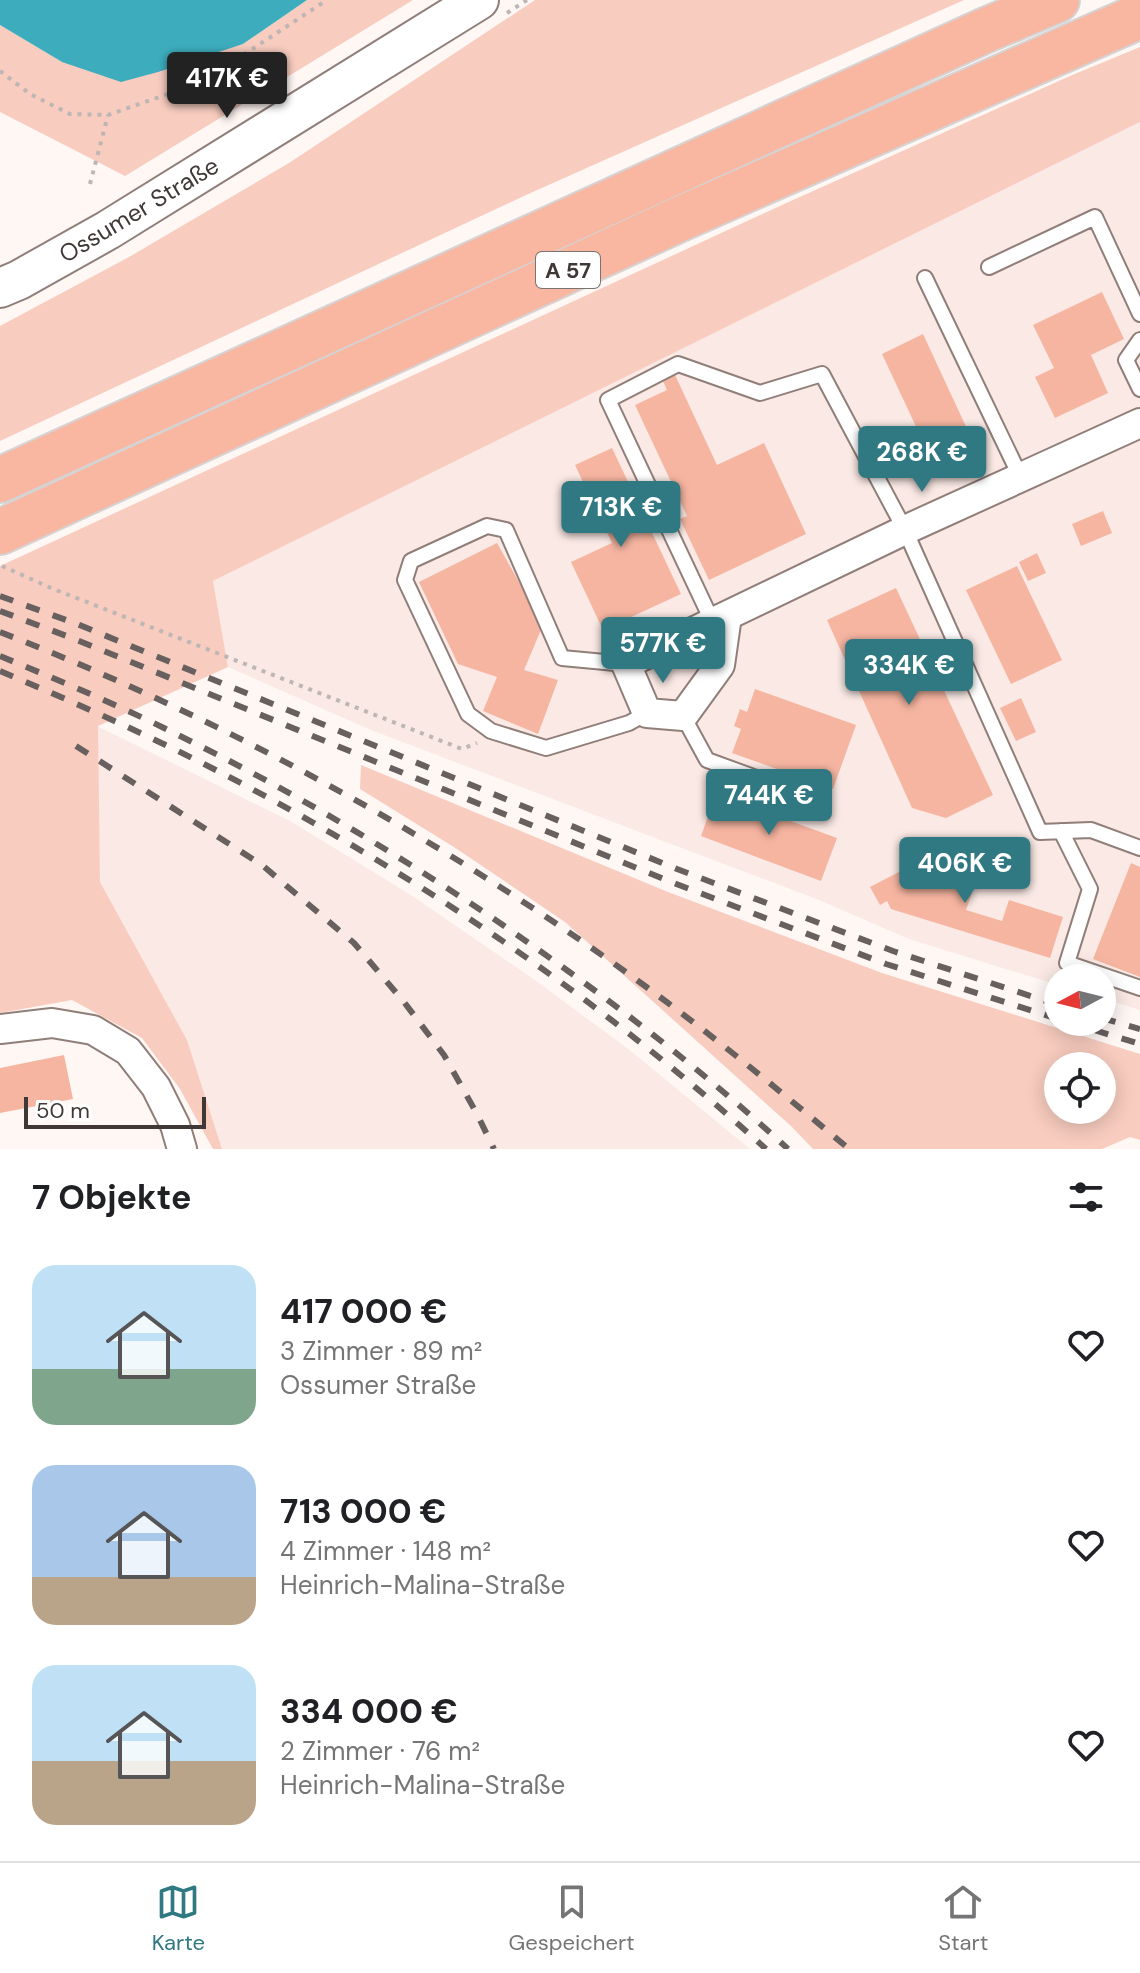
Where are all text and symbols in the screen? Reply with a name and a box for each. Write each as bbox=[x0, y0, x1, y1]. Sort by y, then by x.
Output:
pin: 417K € bbox=[162, 52, 292, 120]
text: 417K € bbox=[185, 61, 269, 95]
street label: Ossumer Straße bbox=[53, 150, 224, 270]
road number: A 57 bbox=[536, 252, 600, 288]
pin: 268K € bbox=[857, 426, 987, 494]
text: 268K € bbox=[876, 435, 968, 469]
pin: 713K € bbox=[556, 481, 686, 549]
text: 713K € bbox=[579, 490, 663, 524]
pin: 577K € bbox=[598, 617, 728, 685]
text: 577K € bbox=[619, 626, 707, 660]
pin: 334K € bbox=[844, 639, 974, 707]
text: 334K € bbox=[863, 648, 955, 682]
pin: 744K € bbox=[704, 769, 834, 837]
text: 744K € bbox=[724, 778, 814, 812]
pin: 406K € bbox=[900, 837, 1030, 905]
text: 406K € bbox=[917, 846, 1013, 880]
north arrow bbox=[1044, 964, 1116, 1036]
map controls bbox=[1044, 964, 1116, 1124]
button: locate bbox=[1044, 1052, 1116, 1124]
scale bar bbox=[24, 1093, 206, 1129]
text: 50 m bbox=[36, 1096, 90, 1125]
text: 7 Objekte bbox=[32, 1175, 191, 1220]
icon: filters bbox=[1064, 1175, 1108, 1219]
text: 417 000 € bbox=[280, 1289, 447, 1334]
icon: home bbox=[96, 1297, 192, 1393]
icon: heart bbox=[1064, 1323, 1108, 1367]
text: 3 Zimmer · 89 m² bbox=[280, 1334, 482, 1368]
text: Ossumer Straße bbox=[280, 1368, 476, 1402]
text: 713 000 € bbox=[280, 1489, 446, 1534]
icon: home bbox=[96, 1497, 192, 1593]
icon: heart bbox=[1064, 1523, 1108, 1567]
text: 4 Zimmer · 148 m² bbox=[280, 1534, 491, 1568]
text: Heinrich-Malina-Straße bbox=[280, 1568, 565, 1602]
text: 334 000 € bbox=[280, 1689, 458, 1734]
icon: home bbox=[96, 1697, 192, 1793]
icon: heart bbox=[1064, 1723, 1108, 1767]
text: 2 Zimmer · 76 m² bbox=[280, 1734, 480, 1768]
text: Heinrich-Malina-Straße bbox=[280, 1768, 565, 1802]
tab: Karte bbox=[152, 1880, 205, 1957]
tab: Gespeichert bbox=[508, 1880, 635, 1957]
tab: Start bbox=[938, 1880, 988, 1957]

